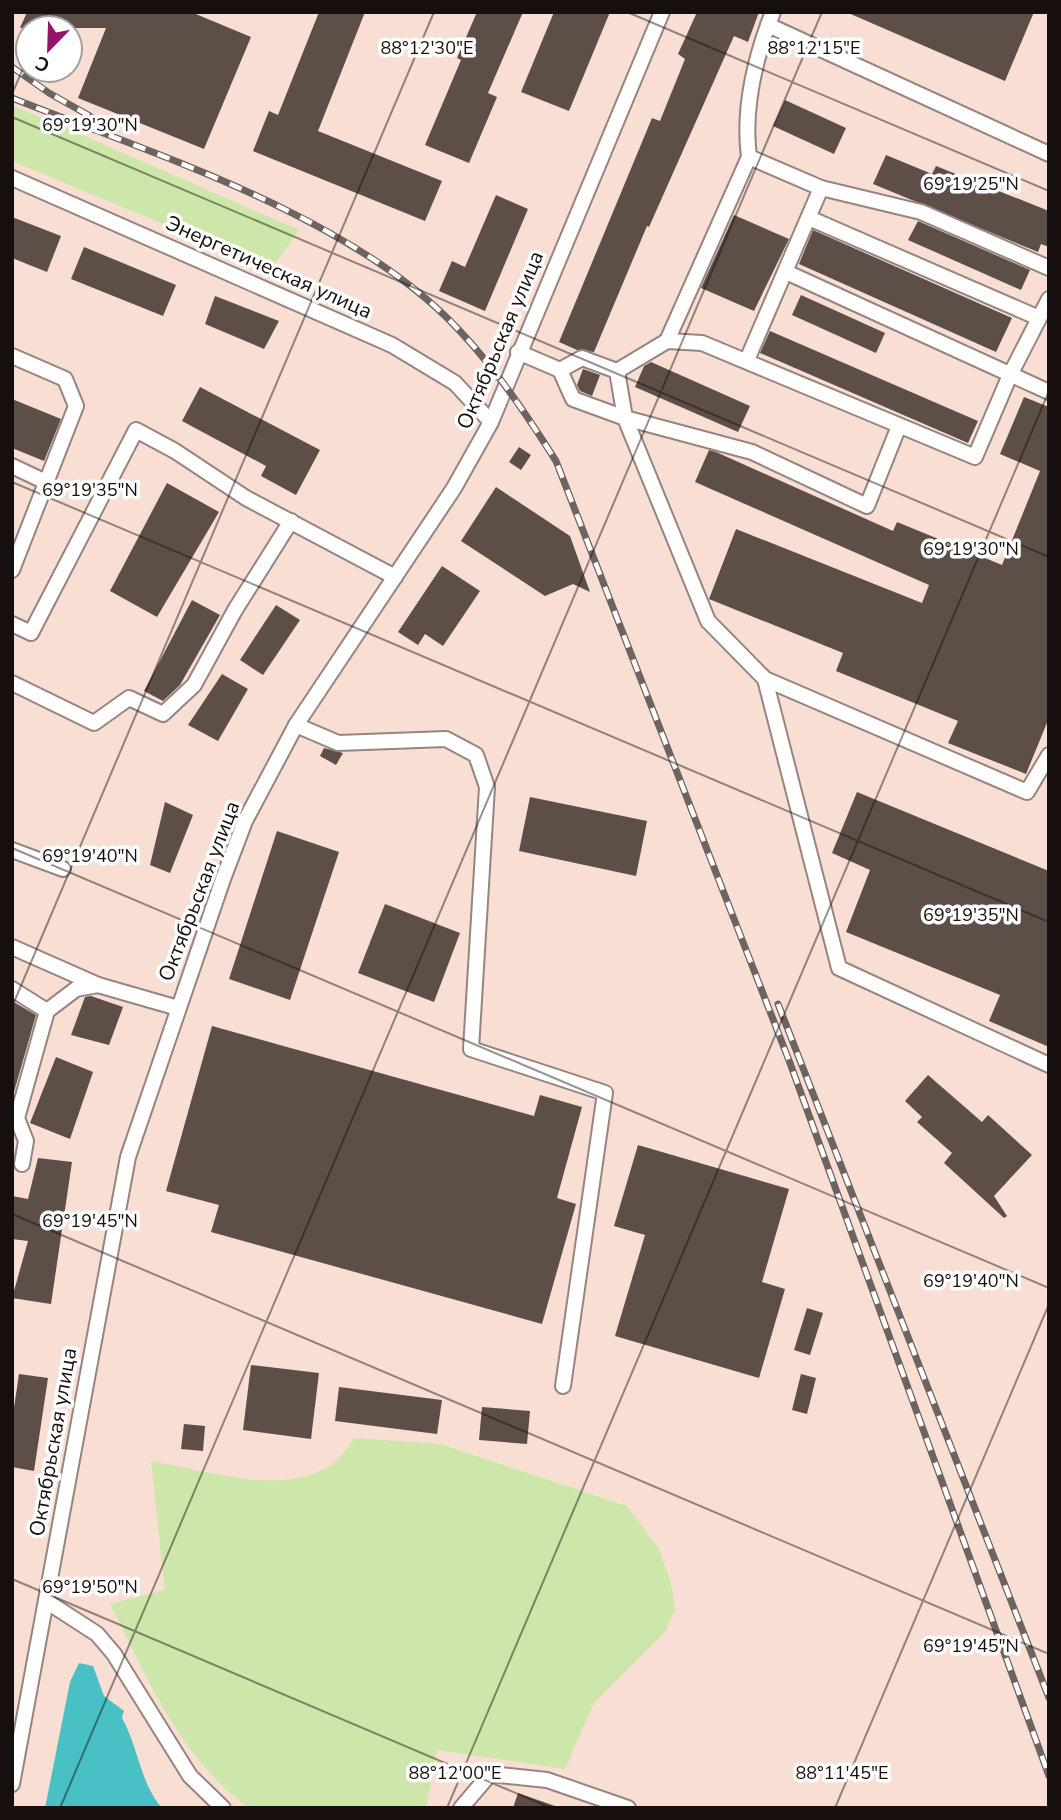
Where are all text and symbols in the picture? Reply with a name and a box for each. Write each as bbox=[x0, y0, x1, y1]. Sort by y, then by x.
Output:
north arrow bbox=[14, 14, 84, 84]
text: 88°12'30"E bbox=[381, 36, 474, 60]
text: 88°12'15"E bbox=[768, 36, 861, 60]
text: С bbox=[32, 49, 54, 78]
text: 69°19'30"N bbox=[42, 113, 138, 137]
text: 69°19'25"N bbox=[923, 172, 1019, 196]
street label: Энергетическая улица bbox=[161, 209, 377, 325]
street label: Октябрьская улица bbox=[450, 247, 550, 433]
text: 69°19'35"N bbox=[42, 478, 138, 502]
text: 69°19'30"N bbox=[923, 537, 1019, 561]
street label: Октябрьская улица bbox=[152, 797, 246, 985]
text: 69°19'40"N bbox=[42, 844, 138, 868]
text: 69°19'35"N bbox=[923, 903, 1019, 927]
text: 69°19'45"N bbox=[42, 1209, 138, 1233]
text: 69°19'40"N bbox=[923, 1269, 1019, 1293]
street label: Октябрьская улица bbox=[23, 1346, 83, 1538]
text: 69°19'50"N bbox=[42, 1575, 138, 1599]
text: 69°19'45"N bbox=[923, 1634, 1019, 1658]
text: 88°12'00"E bbox=[409, 1761, 502, 1785]
text: 88°11'45"E bbox=[796, 1761, 889, 1785]

